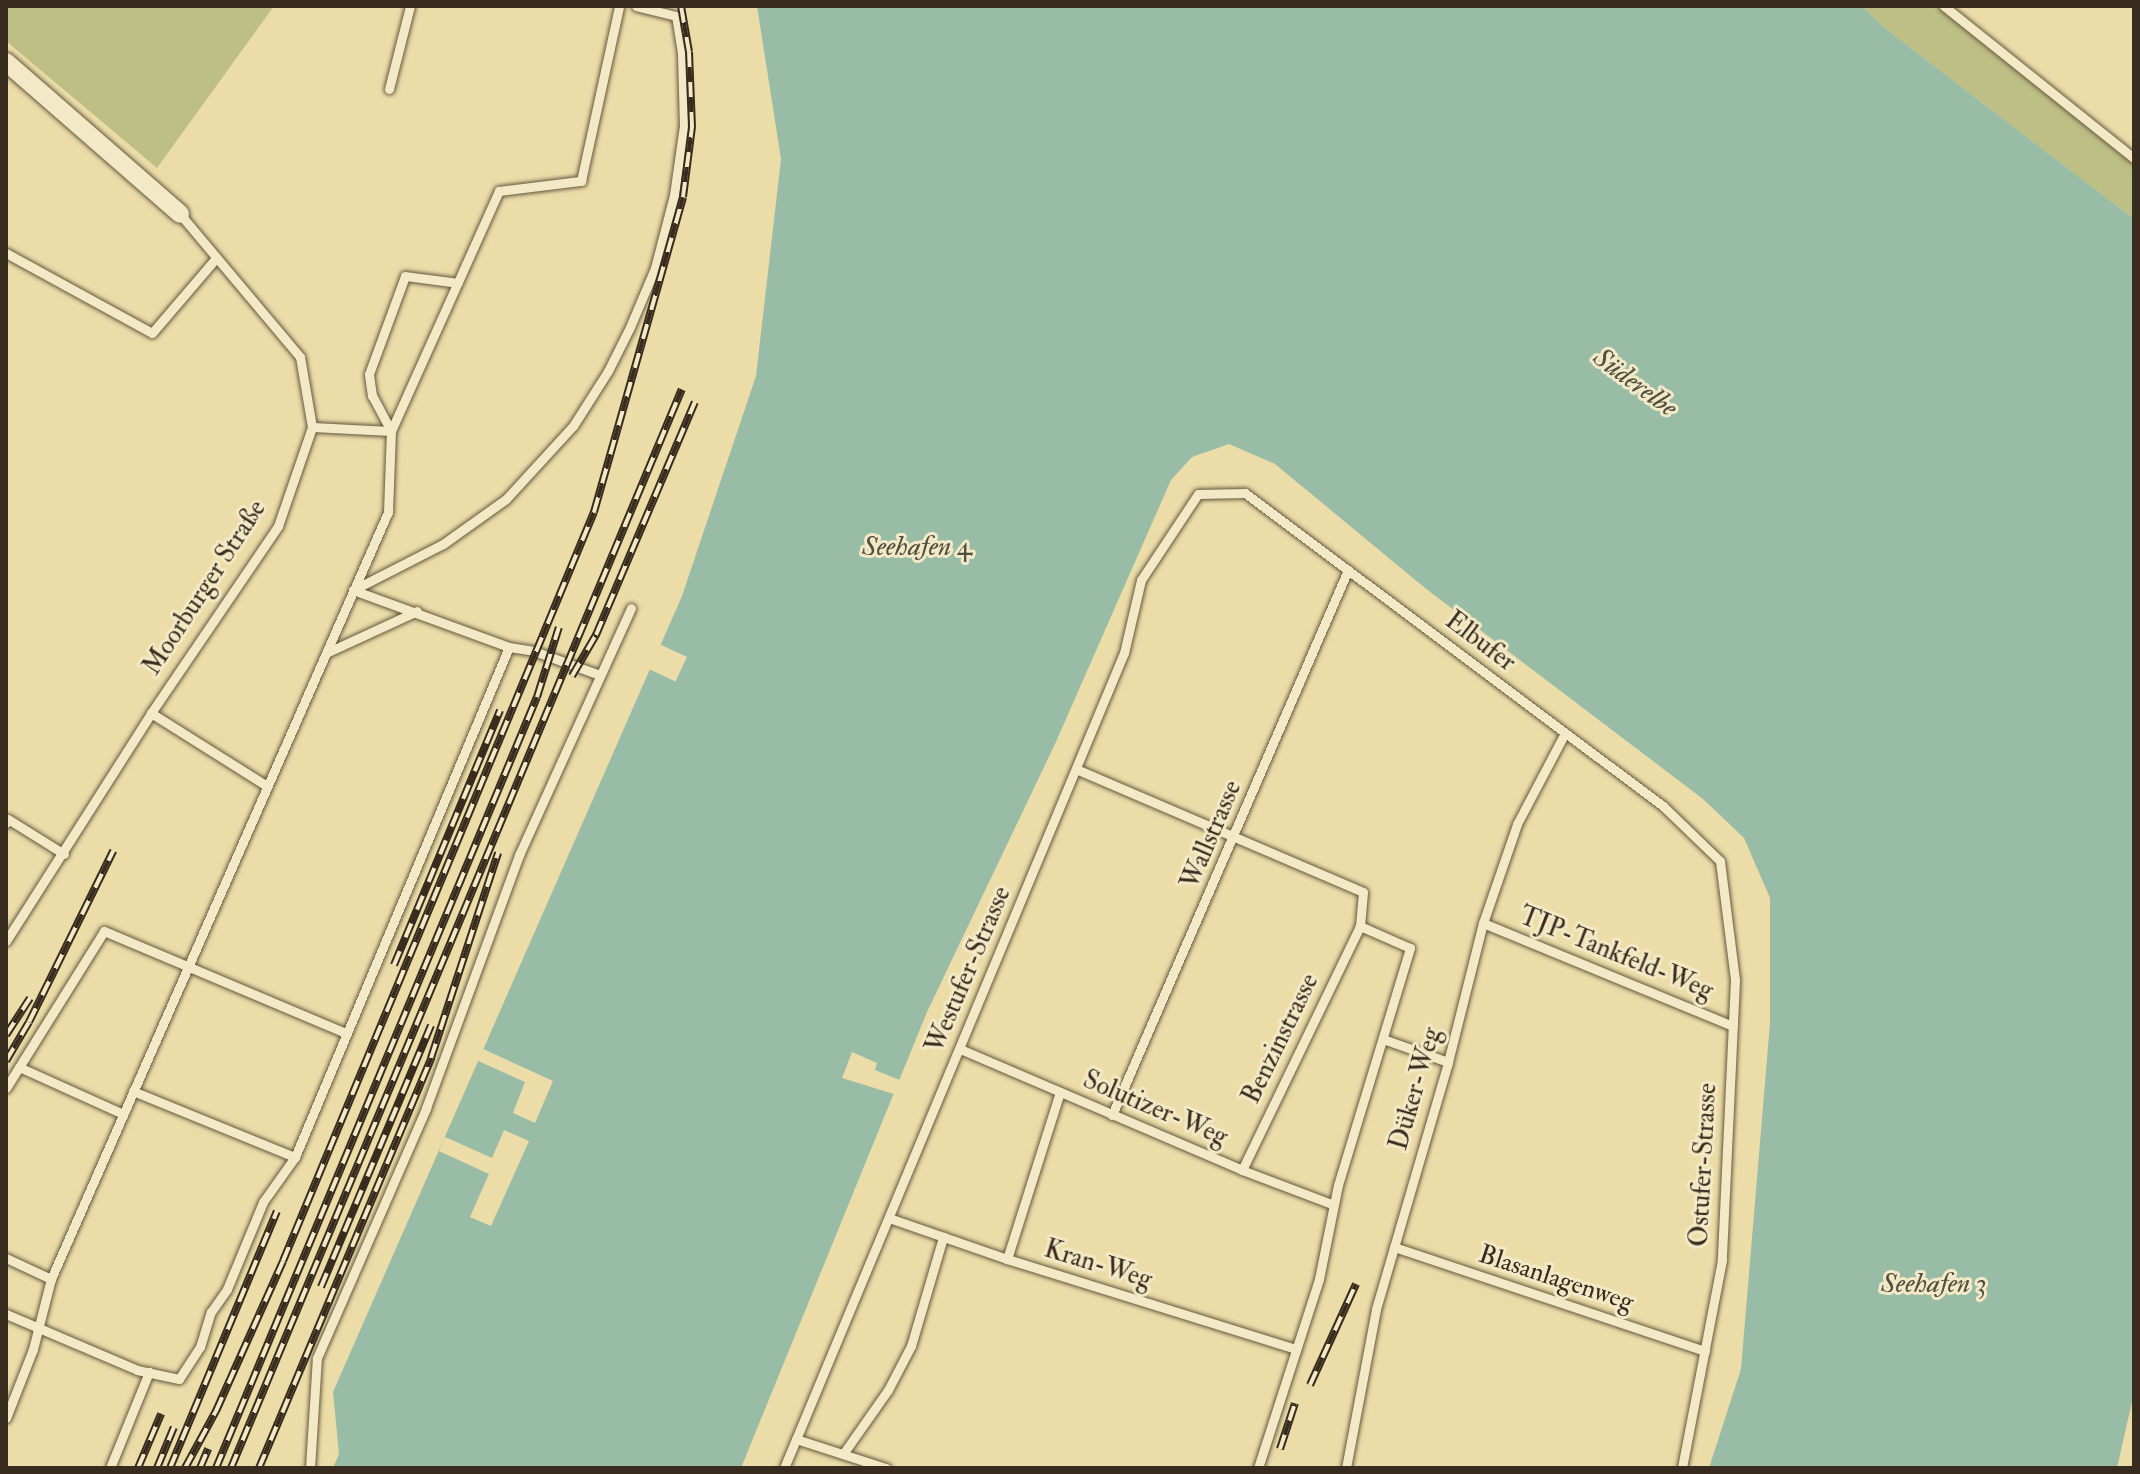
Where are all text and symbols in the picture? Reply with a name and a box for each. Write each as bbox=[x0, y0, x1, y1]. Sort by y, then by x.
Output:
water label: Süderelbe bbox=[1586, 341, 1684, 425]
street label: Moorburger Straße bbox=[137, 495, 273, 681]
water label: Seehafen 4 bbox=[862, 530, 972, 564]
street label: Elbufer bbox=[1439, 605, 1521, 679]
street label: Wallstrasse bbox=[1175, 776, 1249, 894]
street label: Westufer-Strasse bbox=[920, 882, 1018, 1058]
street label: TJP-Tankfeld-Weg bbox=[1515, 901, 1717, 1007]
street label: Benzinstrasse bbox=[1236, 969, 1326, 1109]
street label: Düker-Weg bbox=[1384, 1024, 1448, 1154]
street label: Solutizer-Weg bbox=[1078, 1065, 1232, 1153]
street label: Ostufer-Strasse bbox=[1684, 1082, 1724, 1248]
street label: Kran-Weg bbox=[1040, 1234, 1156, 1296]
street label: Blasanlagenweg bbox=[1475, 1239, 1637, 1319]
water label: Seehafen 3 bbox=[1881, 1267, 1987, 1301]

